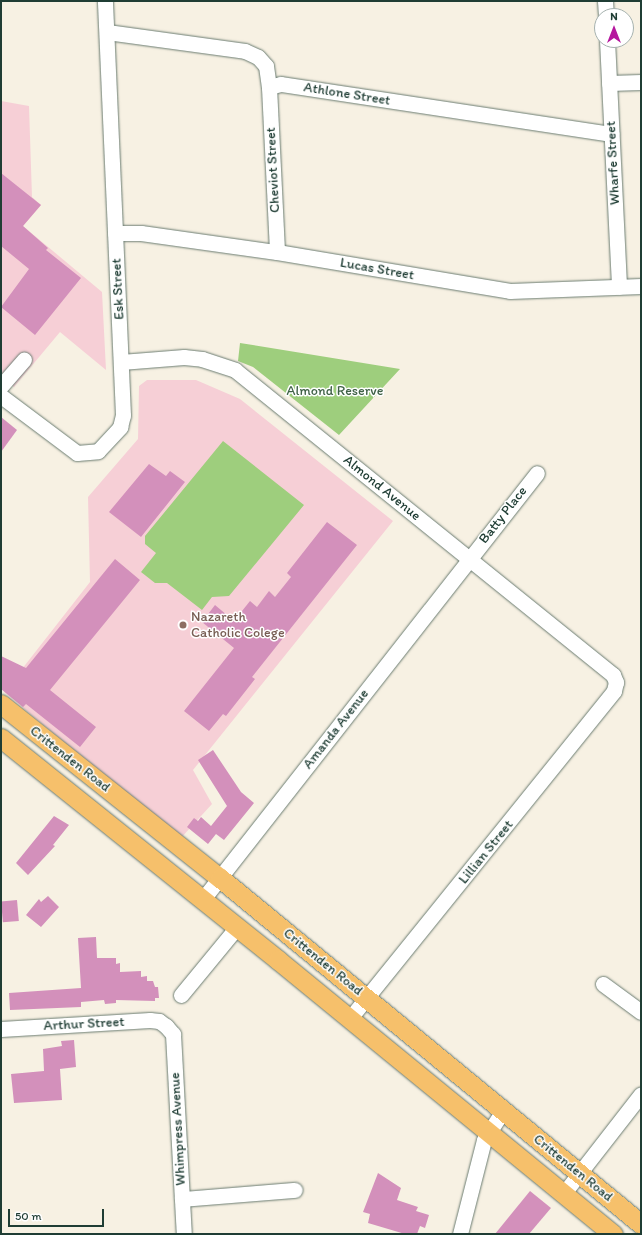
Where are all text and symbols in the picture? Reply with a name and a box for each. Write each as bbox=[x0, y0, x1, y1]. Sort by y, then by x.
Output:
north arrow bbox=[594, 8, 634, 48]
text: N bbox=[610, 10, 618, 23]
street label: Athlone Street bbox=[303, 79, 391, 109]
street label: Wharfe Street bbox=[602, 121, 624, 205]
street label: Cheviot Street bbox=[262, 127, 284, 213]
street label: Lucas Street bbox=[339, 254, 415, 284]
street label: Esk Street bbox=[108, 258, 128, 320]
park label: Almond Reserve bbox=[287, 383, 383, 399]
street label: Almond Avenue bbox=[340, 452, 424, 524]
street label: Batty Place bbox=[475, 483, 531, 547]
place label: Nazareth Catholic Colege bbox=[191, 609, 285, 642]
marker: Nazareth Catholic Colege bbox=[178, 620, 188, 630]
street label: Amanda Avenue bbox=[300, 686, 372, 772]
street label: Crittenden Road bbox=[26, 722, 114, 796]
street label: Lillian Street bbox=[455, 817, 517, 887]
street label: Crittenden Road bbox=[280, 925, 366, 999]
street label: Arthur Street bbox=[43, 1014, 125, 1034]
street label: Whimpress Avenue bbox=[167, 1072, 189, 1186]
street label: Crittenden Road bbox=[530, 1131, 616, 1205]
scale bar bbox=[10, 1201, 106, 1227]
text: 50 m bbox=[15, 1209, 41, 1223]

